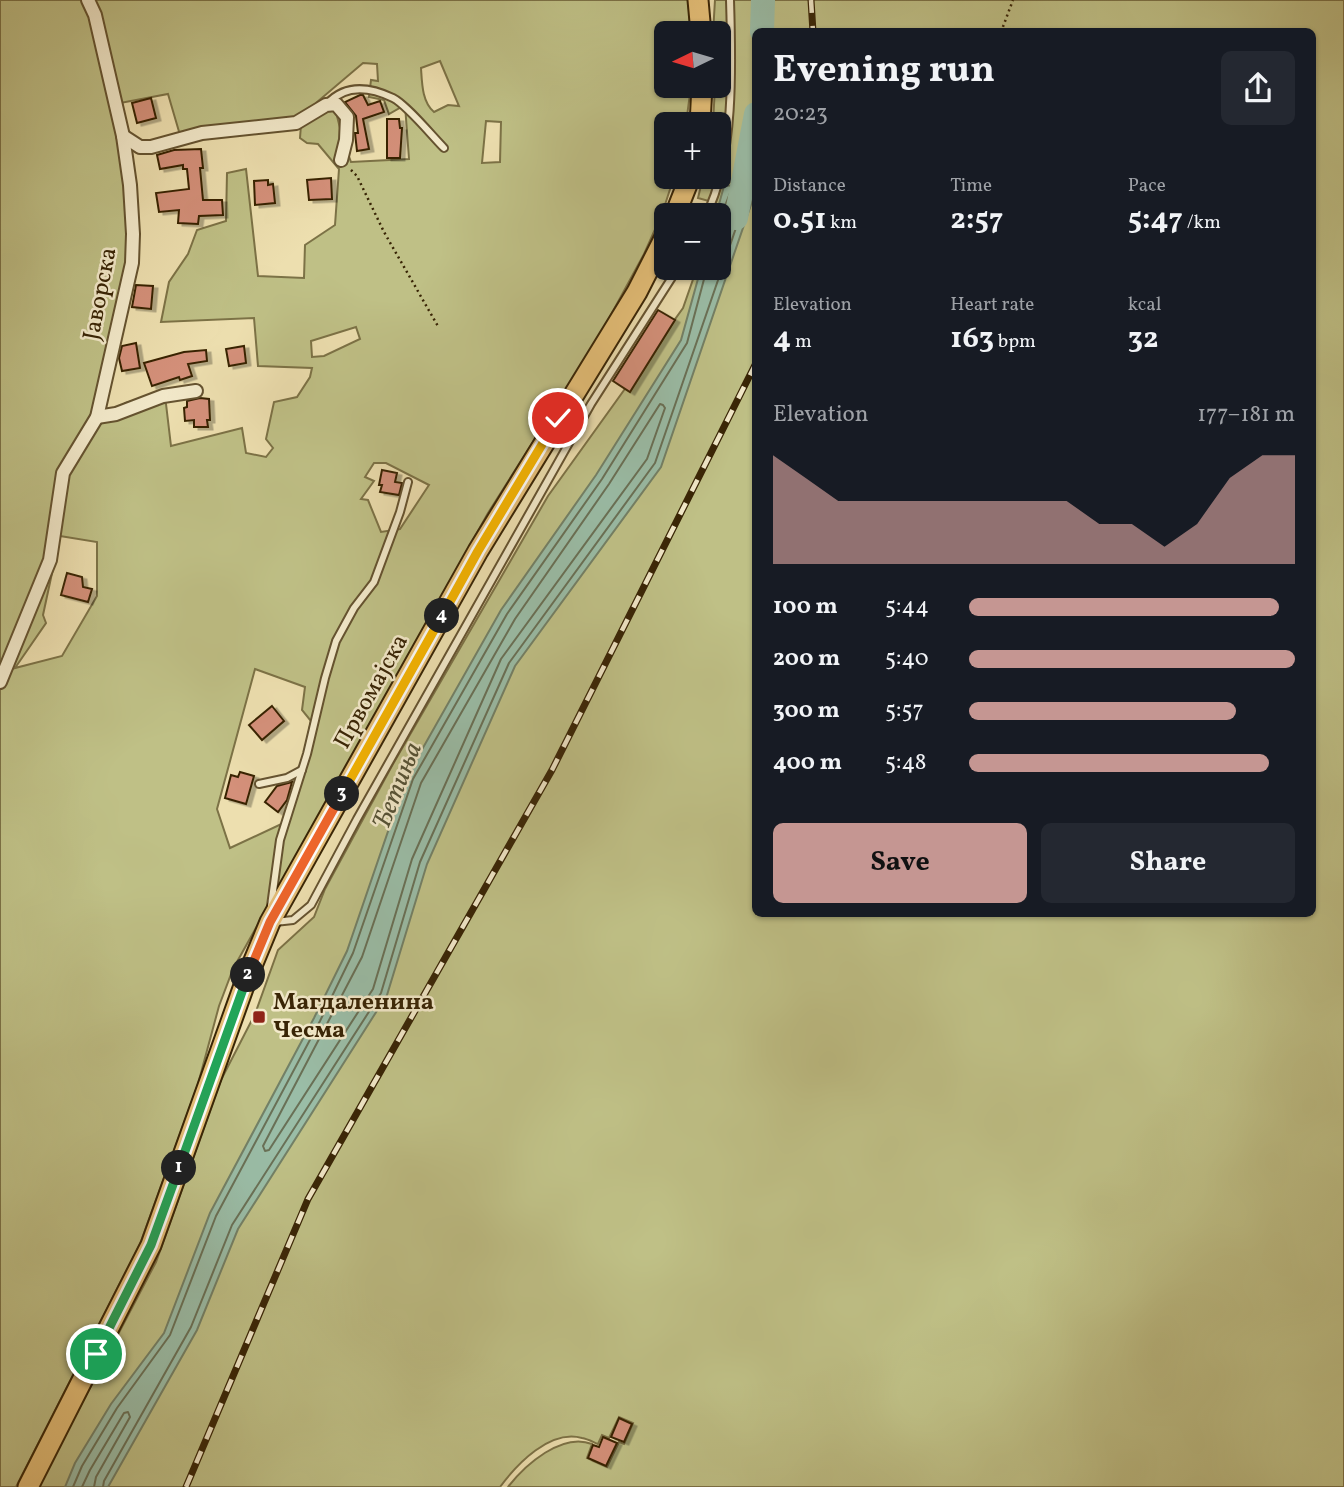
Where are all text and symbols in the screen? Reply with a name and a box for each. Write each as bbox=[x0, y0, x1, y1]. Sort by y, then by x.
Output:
north arrow bbox=[654, 21, 732, 98]
map controls bbox=[654, 21, 731, 280]
text: Evening run bbox=[773, 45, 995, 98]
button: share bbox=[1221, 51, 1295, 125]
text: 20:23 bbox=[773, 98, 828, 130]
button: + bbox=[654, 112, 731, 189]
text: Distance bbox=[773, 173, 846, 199]
text: Time bbox=[950, 173, 992, 199]
text: Pace bbox=[1128, 173, 1166, 199]
text: 0.51 bbox=[773, 199, 826, 241]
text: 2:57 bbox=[950, 199, 1003, 241]
text: 5:47 bbox=[1128, 199, 1183, 241]
button: − bbox=[654, 203, 731, 280]
text: km bbox=[826, 210, 857, 236]
text: /km bbox=[1183, 210, 1221, 236]
street label: Јаворска bbox=[75, 245, 127, 343]
text: Elevation bbox=[773, 292, 852, 318]
text: Heart rate bbox=[950, 292, 1034, 318]
text: kcal bbox=[1128, 292, 1161, 318]
text: 4 bbox=[773, 318, 791, 360]
text: 163 bbox=[950, 318, 994, 360]
text: 32 bbox=[1128, 318, 1159, 360]
text: m bbox=[791, 329, 812, 355]
text: bpm bbox=[994, 329, 1036, 355]
pin bbox=[528, 388, 588, 448]
icon: check bbox=[539, 399, 577, 437]
text: Elevation bbox=[773, 399, 869, 431]
text: 177–181 m bbox=[1197, 399, 1295, 431]
text: 100 m bbox=[773, 591, 838, 623]
text: 5:44 bbox=[885, 591, 929, 623]
pin: 4 bbox=[424, 598, 460, 634]
text: 4 bbox=[436, 602, 447, 628]
street label: Првомајска bbox=[326, 628, 418, 756]
text: 200 m bbox=[773, 643, 840, 675]
text: 5:40 bbox=[885, 643, 929, 675]
text: 300 m bbox=[773, 695, 840, 727]
text: 5:57 bbox=[885, 695, 924, 727]
water label: Ђетиња bbox=[364, 737, 432, 835]
text: 400 m bbox=[773, 747, 842, 779]
text: 5:48 bbox=[885, 747, 926, 779]
pin: 3 bbox=[324, 776, 360, 812]
text: 3 bbox=[337, 780, 346, 806]
button: Save bbox=[773, 823, 1027, 903]
button: Share bbox=[1041, 823, 1295, 903]
pin: 2 bbox=[230, 958, 266, 992]
text: 2 bbox=[243, 961, 252, 987]
place label: Магдаленина Чесма bbox=[273, 986, 434, 1048]
marker: Магдаленина Чесма bbox=[251, 1009, 267, 1025]
pin: 1 bbox=[162, 1150, 196, 1186]
text: 1 bbox=[175, 1154, 182, 1180]
pin bbox=[66, 1324, 126, 1384]
icon: arrive bbox=[77, 1335, 115, 1373]

